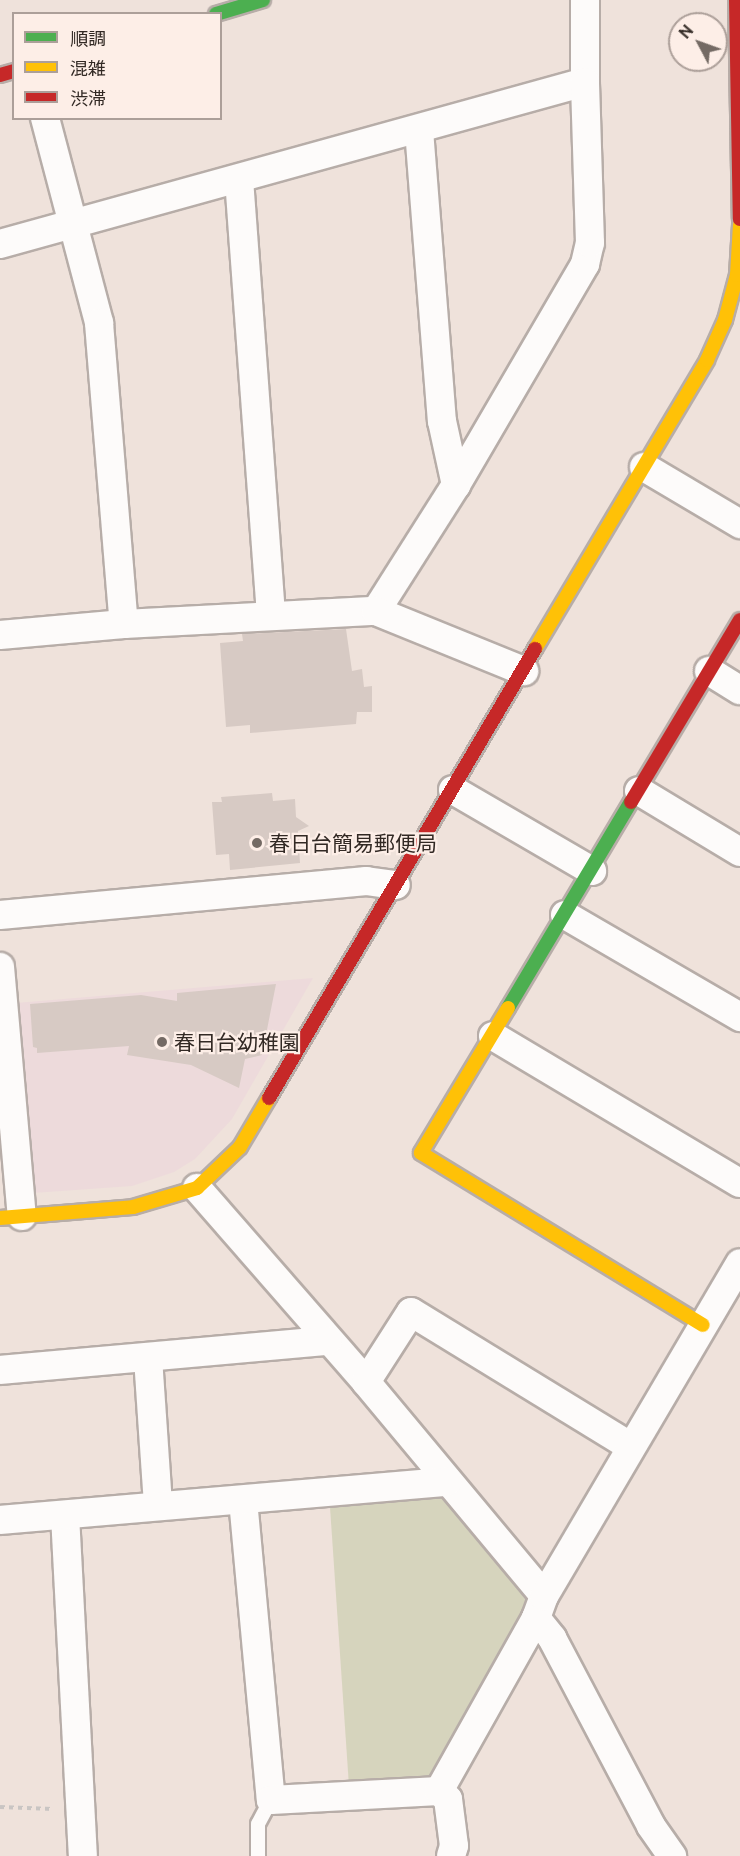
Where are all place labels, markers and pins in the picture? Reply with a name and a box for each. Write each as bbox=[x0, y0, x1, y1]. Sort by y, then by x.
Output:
place label: 春日台簡易郵便局 bbox=[269, 830, 437, 856]
marker: 春日台簡易郵便局 bbox=[250, 836, 264, 850]
place label: 春日台幼稚園 bbox=[174, 1029, 300, 1055]
marker: 春日台幼稚園 bbox=[155, 1035, 169, 1049]

